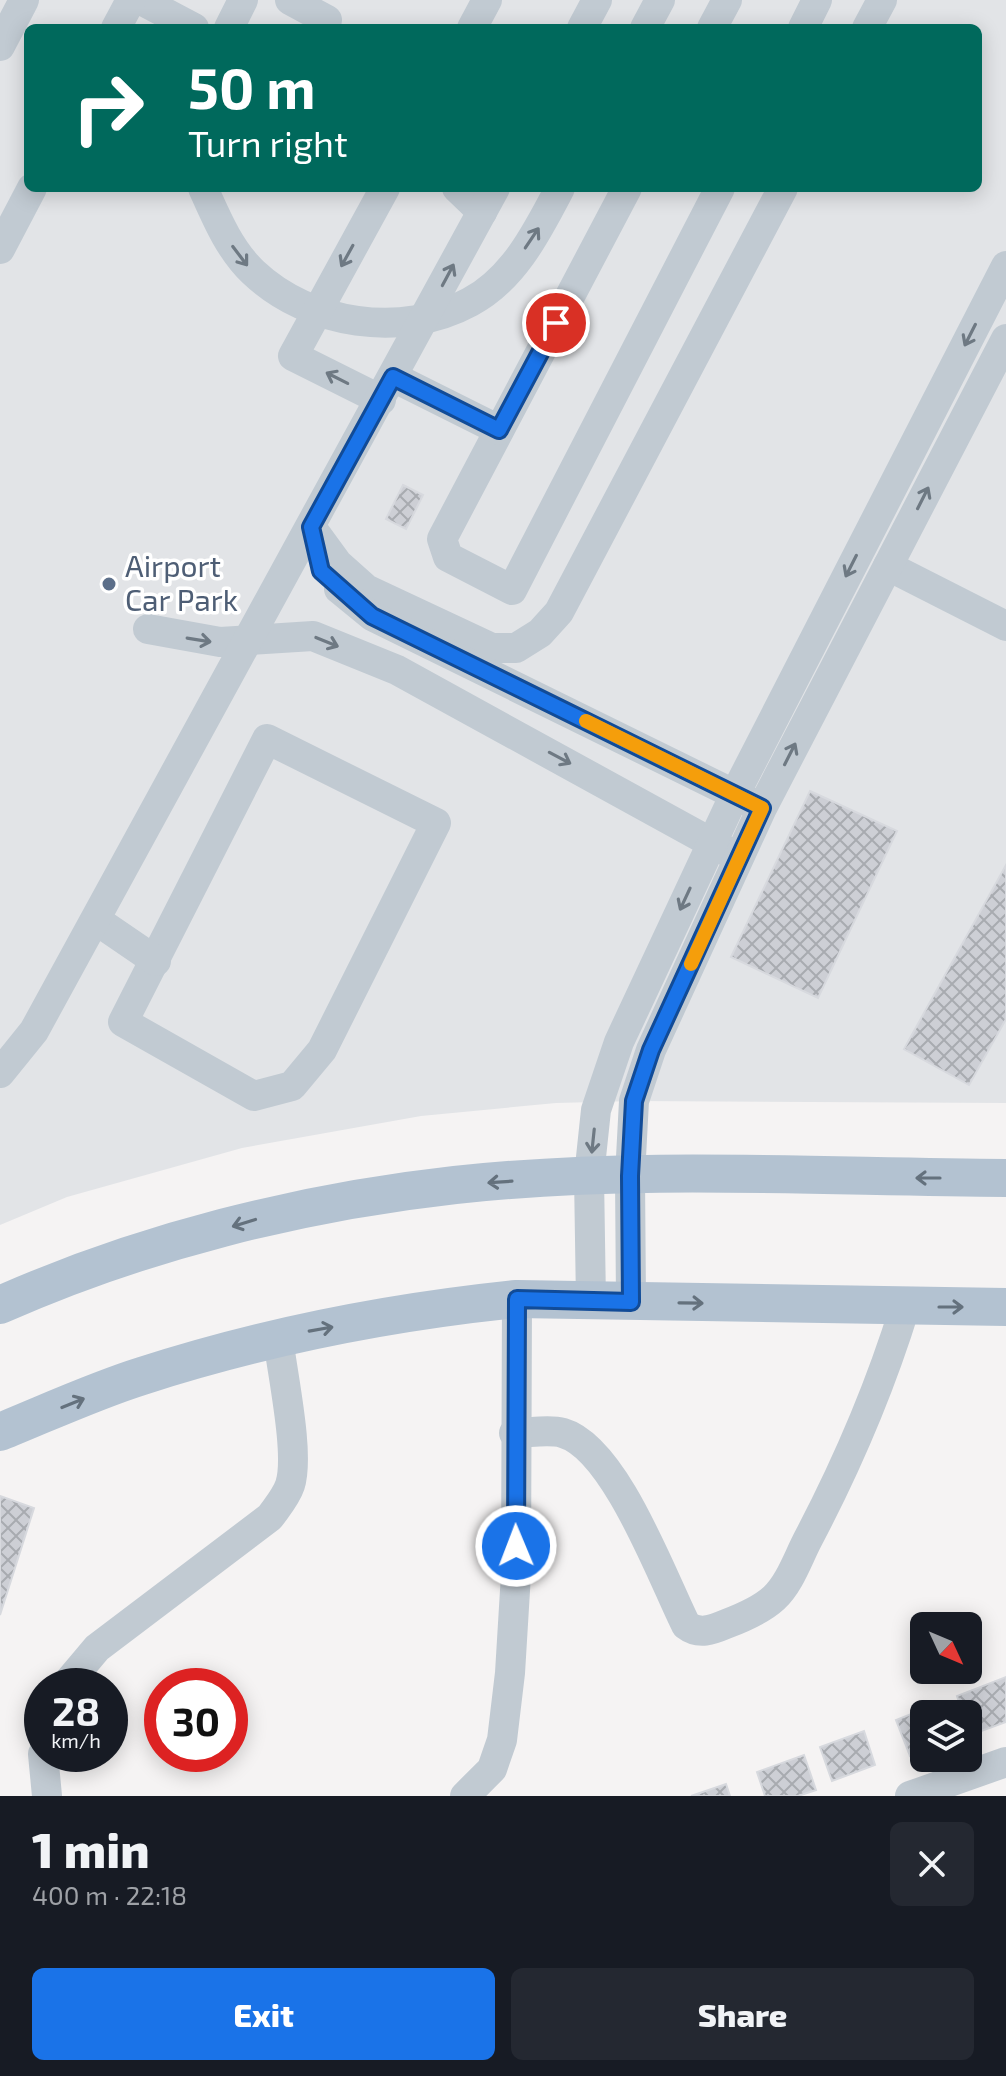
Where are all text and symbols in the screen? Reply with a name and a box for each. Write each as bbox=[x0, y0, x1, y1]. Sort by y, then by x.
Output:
text: 50 m bbox=[188, 53, 316, 120]
icon: right bbox=[56, 56, 160, 160]
text: Turn right bbox=[188, 121, 348, 164]
one-way arrow bbox=[524, 227, 540, 250]
one-way arrow bbox=[232, 244, 249, 266]
one-way arrow bbox=[339, 244, 355, 268]
one-way arrow bbox=[440, 264, 456, 288]
pin bbox=[522, 289, 590, 357]
icon: arrive bbox=[534, 301, 578, 345]
one-way arrow bbox=[962, 323, 978, 347]
one-way arrow bbox=[325, 370, 349, 385]
one-way arrow bbox=[915, 487, 931, 511]
place label: Airport Car Park bbox=[125, 547, 238, 617]
one-way arrow bbox=[843, 554, 859, 578]
marker: Airport Car Park bbox=[100, 575, 118, 593]
one-way arrow bbox=[186, 633, 211, 648]
one-way arrow bbox=[315, 636, 339, 650]
one-way arrow bbox=[783, 743, 799, 767]
one-way arrow bbox=[547, 751, 571, 766]
one-way arrow bbox=[677, 887, 692, 911]
one-way arrow bbox=[585, 1127, 600, 1154]
one-way arrow bbox=[915, 1170, 942, 1186]
one-way arrow bbox=[487, 1175, 514, 1190]
one-way arrow bbox=[231, 1216, 257, 1231]
one-way arrow bbox=[677, 1295, 704, 1310]
one-way arrow bbox=[937, 1299, 964, 1315]
one-way arrow bbox=[308, 1321, 334, 1336]
one-way arrow bbox=[60, 1395, 85, 1409]
position arrow bbox=[474, 1504, 558, 1588]
north arrow bbox=[910, 1612, 982, 1684]
map controls bbox=[910, 1612, 982, 1772]
speed limit sign: 30 bbox=[144, 1668, 248, 1772]
text: 28 bbox=[52, 1686, 100, 1734]
button: layers bbox=[910, 1700, 982, 1772]
text: km/h bbox=[51, 1728, 101, 1752]
text: 1 min bbox=[32, 1820, 150, 1878]
button: close bbox=[890, 1822, 974, 1906]
text: 400 m · 22:18 bbox=[32, 1879, 187, 1910]
button: Exit bbox=[32, 1968, 495, 2060]
button: Share bbox=[511, 1968, 974, 2060]

